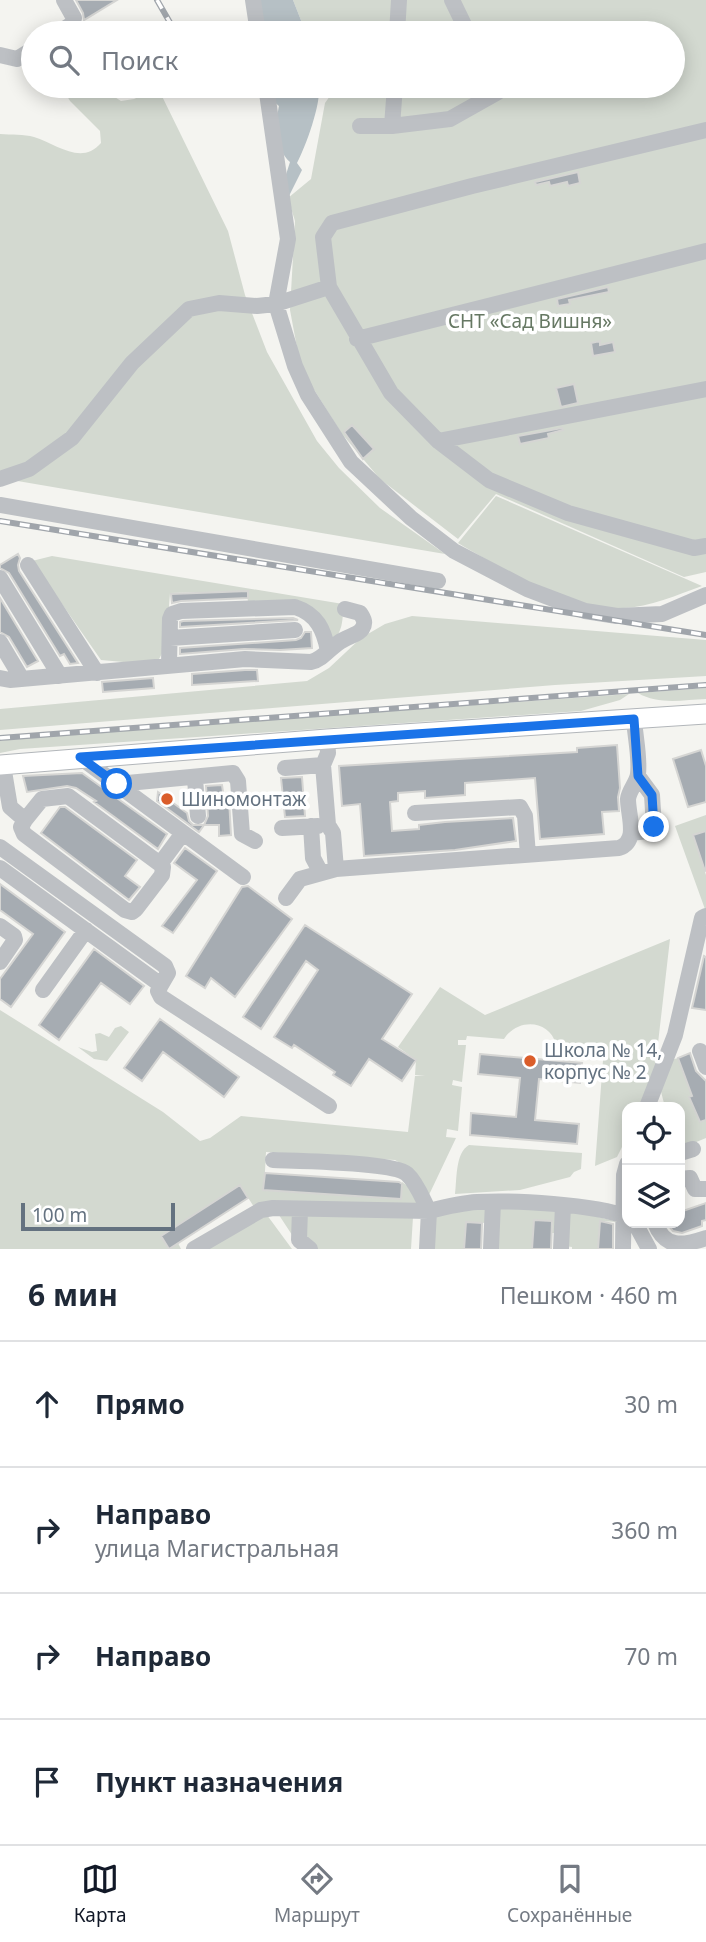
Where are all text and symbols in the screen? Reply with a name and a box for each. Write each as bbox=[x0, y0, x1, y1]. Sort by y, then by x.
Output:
search box bbox=[21, 21, 685, 98]
icon: search bbox=[45, 41, 83, 79]
text: Поиск bbox=[101, 42, 178, 78]
park label: СНТ «Сад Вишня» bbox=[448, 308, 612, 334]
route start bbox=[101, 768, 132, 799]
place label: Шиномонтаж bbox=[181, 786, 307, 812]
marker: Шиномонтаж bbox=[159, 791, 175, 807]
route end bbox=[638, 811, 669, 842]
place label: Школа № 14, корпус № 2 bbox=[544, 1037, 662, 1085]
marker: Школа № 14, корпус № 2 bbox=[522, 1053, 538, 1069]
map controls bbox=[622, 1102, 685, 1228]
button: locate bbox=[622, 1102, 685, 1165]
button: layers bbox=[622, 1165, 685, 1228]
scale bar bbox=[21, 1200, 175, 1232]
text: 100 m bbox=[32, 1202, 87, 1228]
text: 6 мин bbox=[28, 1274, 118, 1315]
text: Пешком · 460 m bbox=[500, 1279, 678, 1311]
icon: ahead bbox=[28, 1385, 66, 1423]
text: Прямо bbox=[95, 1386, 185, 1422]
text: 30 m bbox=[624, 1388, 678, 1420]
text: Направо bbox=[95, 1496, 211, 1532]
icon: right bbox=[28, 1511, 66, 1549]
text: 360 m bbox=[611, 1514, 678, 1546]
text: улица Магистральная bbox=[95, 1532, 339, 1564]
icon: right bbox=[28, 1637, 66, 1675]
text: Направо bbox=[95, 1638, 211, 1674]
text: 70 m bbox=[624, 1640, 678, 1672]
icon: arrive bbox=[28, 1763, 66, 1801]
text: Пункт назначения bbox=[95, 1764, 343, 1800]
tab: Карта bbox=[74, 1860, 127, 1928]
tab: Маршрут bbox=[274, 1860, 360, 1928]
tab: Сохранённые bbox=[507, 1860, 632, 1928]

